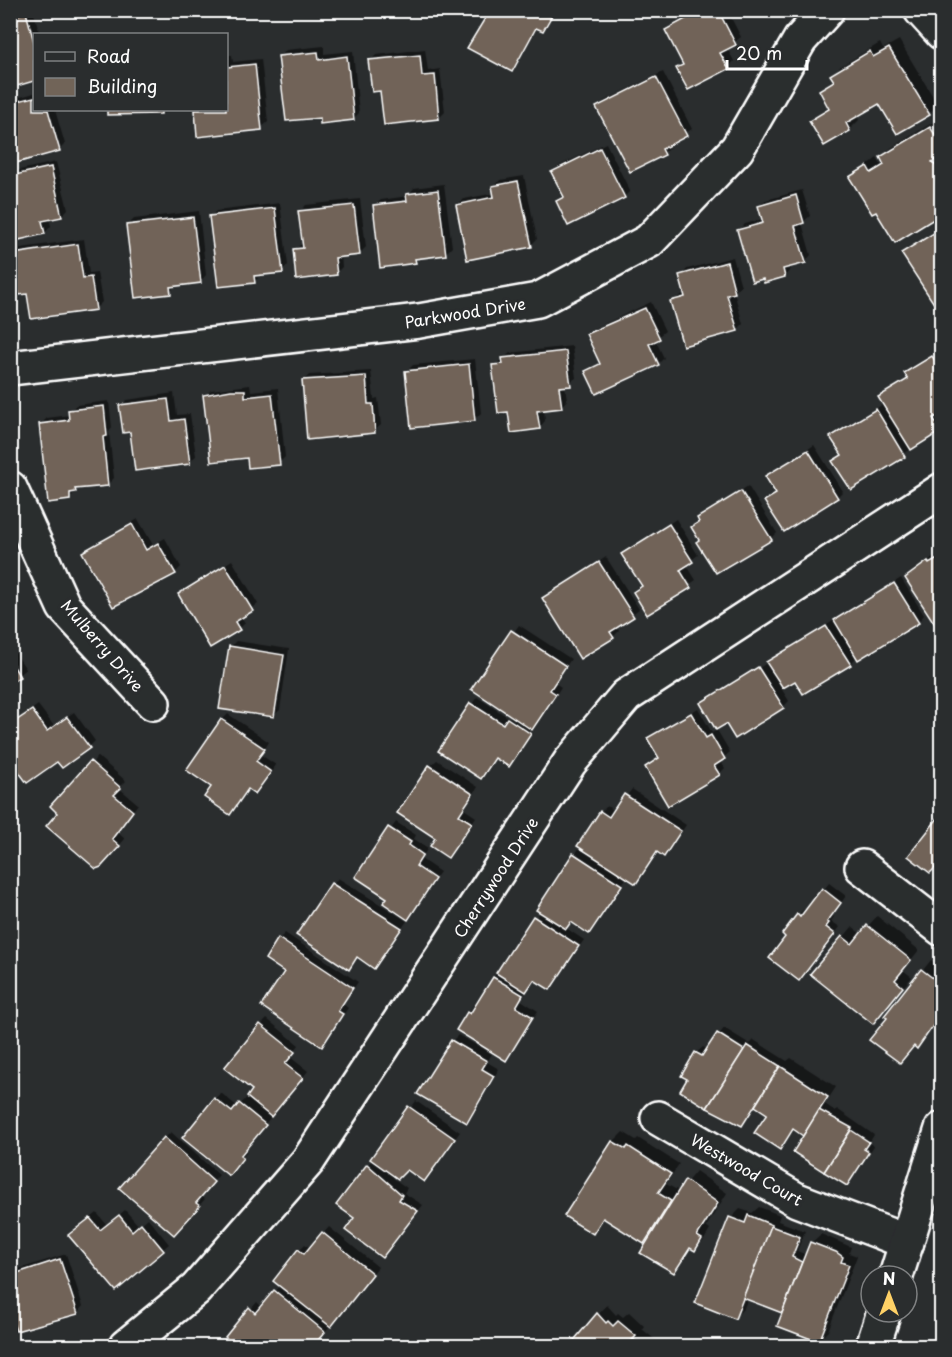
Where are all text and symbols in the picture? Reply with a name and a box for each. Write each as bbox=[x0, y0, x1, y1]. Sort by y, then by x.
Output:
legend bbox=[33, 33, 228, 111]
scale bar bbox=[727, 33, 806, 71]
text: 20 m bbox=[736, 39, 782, 66]
text: Road bbox=[87, 42, 131, 69]
text: Building bbox=[87, 72, 157, 99]
street label: Parkwood Drive bbox=[403, 291, 527, 333]
street label: Mulberry Drive bbox=[56, 593, 150, 697]
street label: Cherrywood Drive bbox=[447, 812, 543, 942]
street label: Westwood Court bbox=[686, 1127, 808, 1211]
north arrow bbox=[859, 1264, 919, 1324]
text: N bbox=[883, 1266, 895, 1290]

